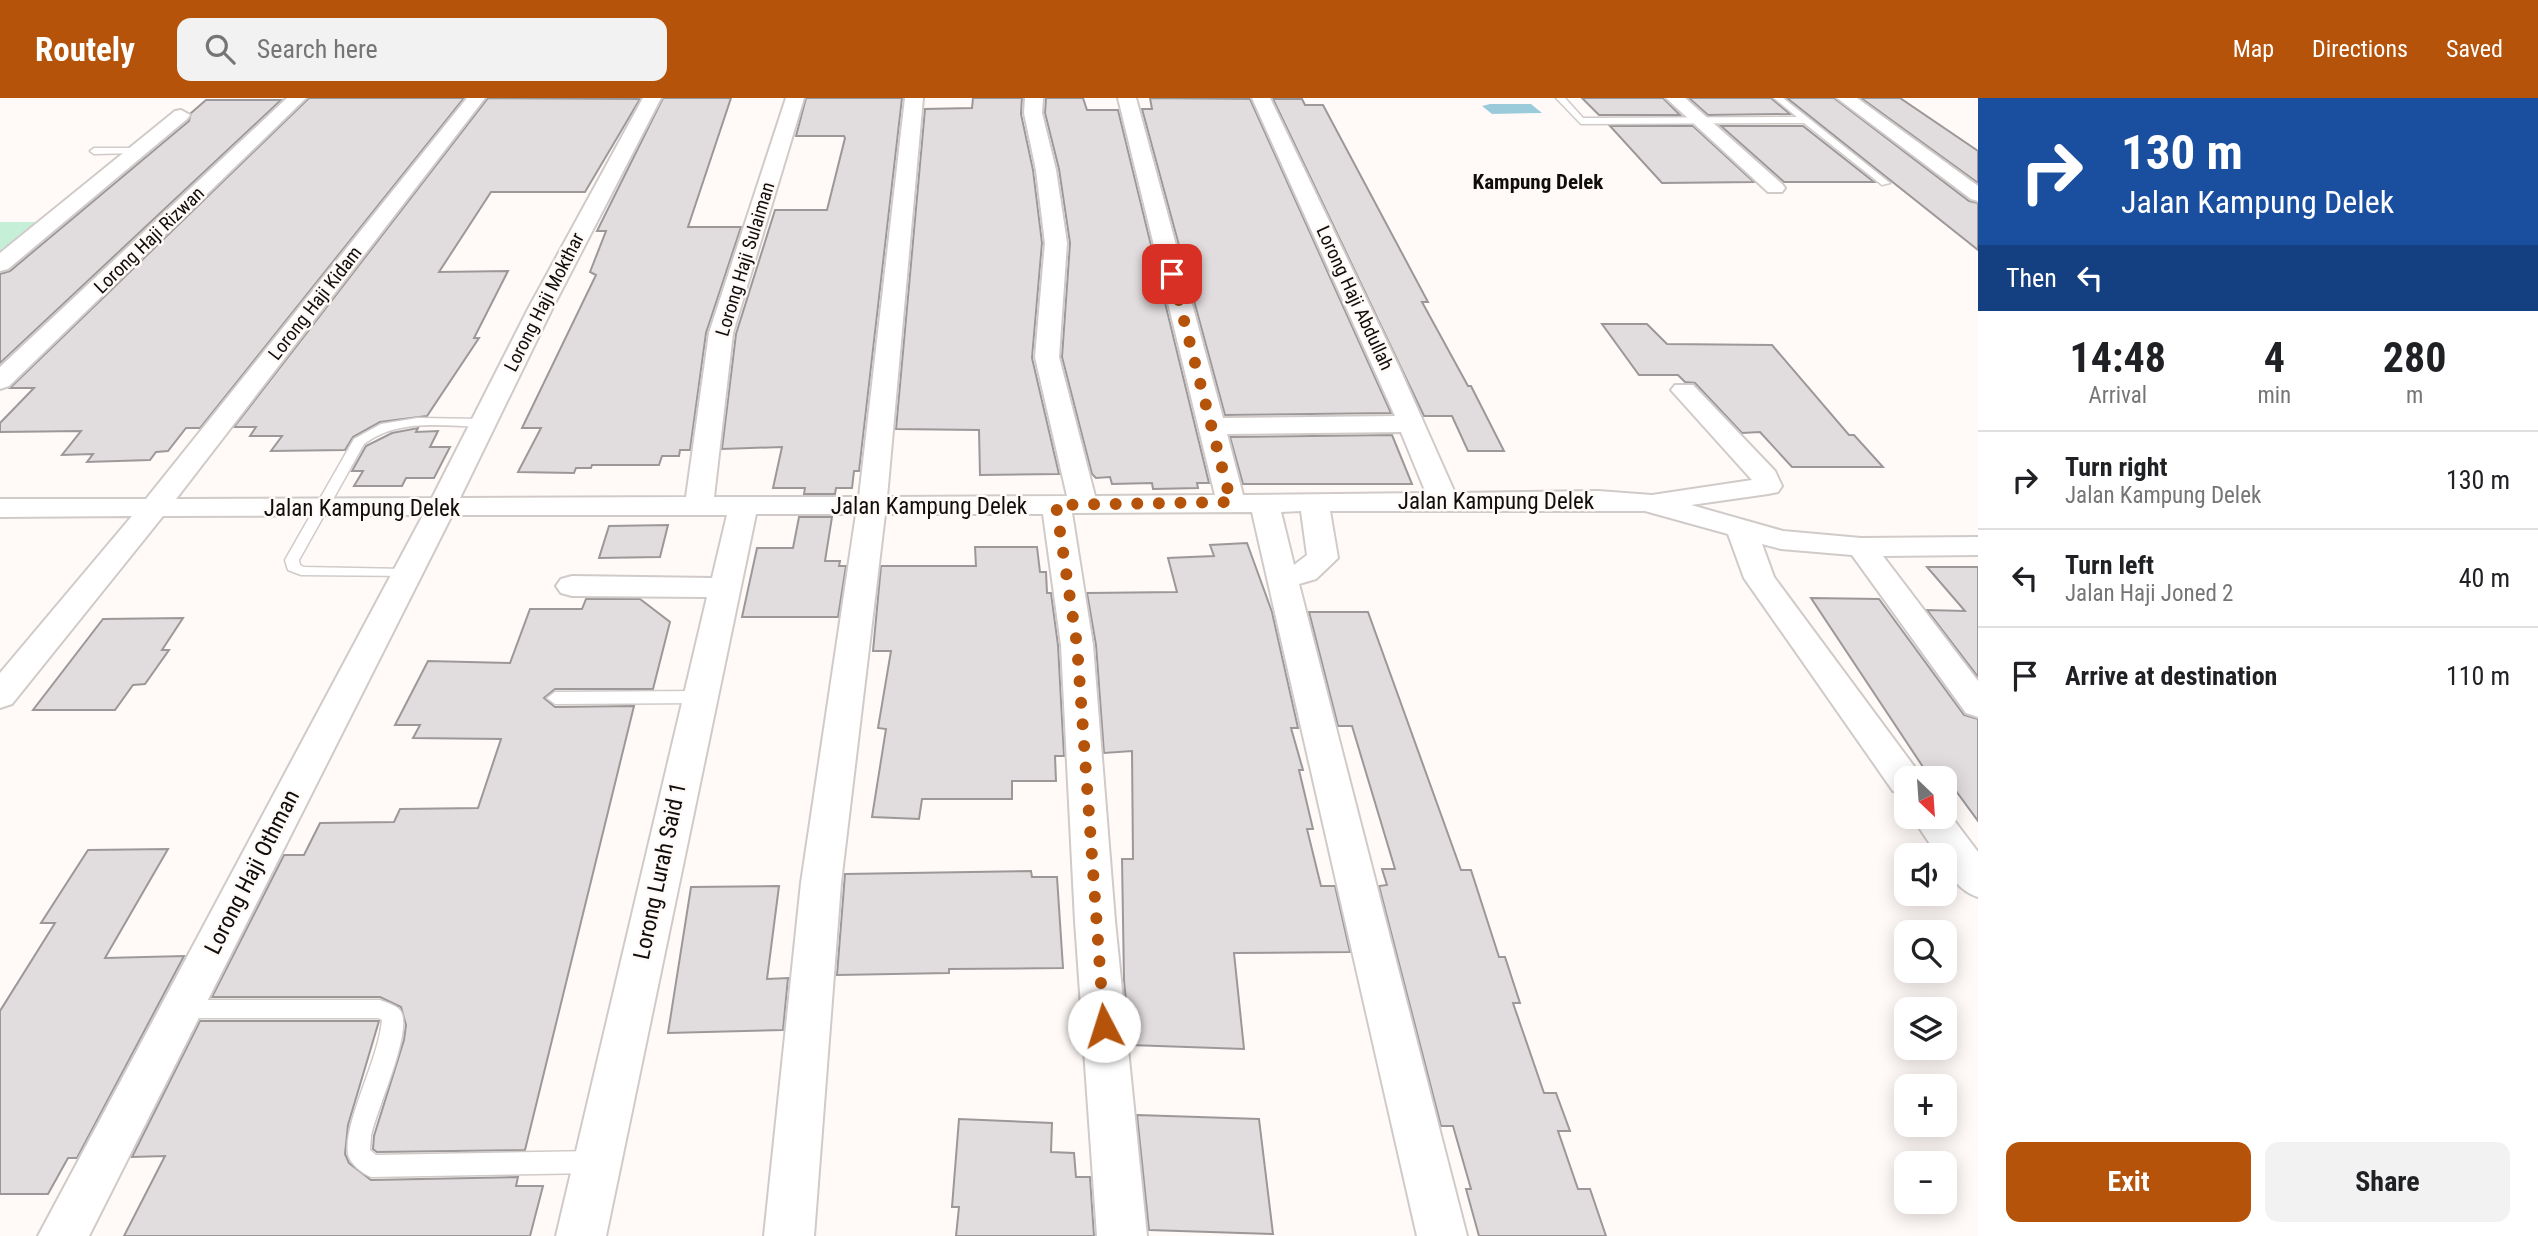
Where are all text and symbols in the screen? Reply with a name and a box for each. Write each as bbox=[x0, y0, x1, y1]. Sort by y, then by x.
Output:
search box bbox=[177, 18, 667, 81]
text: Routely bbox=[35, 30, 135, 69]
icon: search bbox=[201, 30, 239, 68]
text: Search here bbox=[257, 34, 378, 64]
text: Map bbox=[2233, 35, 2274, 63]
text: Directions bbox=[2312, 35, 2408, 63]
text: Saved bbox=[2446, 35, 2503, 63]
text: 130 m bbox=[2121, 124, 2243, 181]
icon: right bbox=[2006, 126, 2097, 217]
district label: Kampung Delek bbox=[1473, 170, 1604, 194]
street label: Lorong Haji Sulaiman bbox=[711, 179, 779, 339]
street label: Lorong Haji Rizwan bbox=[89, 182, 209, 298]
text: Jalan Kampung Delek bbox=[2121, 183, 2394, 221]
street label: Lorong Haji Abdullah bbox=[1312, 222, 1398, 374]
street label: Lorong Haji Mokthar bbox=[499, 229, 589, 375]
street label: Lorong Haji Kidam bbox=[263, 242, 367, 364]
pin bbox=[1142, 244, 1202, 304]
icon: arrive bbox=[1153, 255, 1191, 293]
icon: left bbox=[2071, 259, 2109, 297]
text: Then bbox=[2006, 263, 2057, 293]
text: 14:48 bbox=[2070, 333, 2166, 382]
text: 4 bbox=[2264, 333, 2285, 382]
text: 280 bbox=[2383, 333, 2446, 382]
text: Arrival bbox=[2088, 382, 2147, 409]
text: min bbox=[2257, 382, 2291, 409]
text: m bbox=[2406, 382, 2423, 409]
text: Turn right bbox=[2065, 452, 2167, 482]
icon: right bbox=[2006, 461, 2044, 499]
text: 130 m bbox=[2446, 465, 2510, 495]
text: Jalan Kampung Delek bbox=[2065, 482, 2261, 509]
street label: Jalan Kampung Delek bbox=[1398, 488, 1595, 515]
street label: Jalan Kampung Delek bbox=[831, 493, 1028, 520]
street label: Jalan Kampung Delek bbox=[264, 495, 461, 522]
text: Turn left bbox=[2065, 550, 2154, 580]
icon: left bbox=[2006, 559, 2044, 597]
text: 40 m bbox=[2459, 563, 2510, 593]
text: Jalan Haji Joned 2 bbox=[2065, 580, 2233, 607]
icon: arrive bbox=[2006, 657, 2044, 695]
text: Arrive at destination bbox=[2065, 661, 2277, 691]
text: 110 m bbox=[2446, 661, 2510, 691]
north arrow bbox=[1894, 766, 1956, 830]
map controls bbox=[1894, 766, 1957, 1214]
street label: Lorong Lurah Said 1 bbox=[628, 780, 692, 962]
street label: Lorong Haji Othman bbox=[199, 785, 305, 959]
button: sound bbox=[1894, 843, 1957, 906]
button: search bbox=[1894, 920, 1957, 983]
position arrow bbox=[1067, 989, 1141, 1063]
button: layers bbox=[1894, 997, 1957, 1060]
button: + bbox=[1894, 1074, 1957, 1137]
button: Exit bbox=[2006, 1142, 2251, 1222]
button: Share bbox=[2265, 1142, 2510, 1222]
button: − bbox=[1894, 1151, 1957, 1214]

